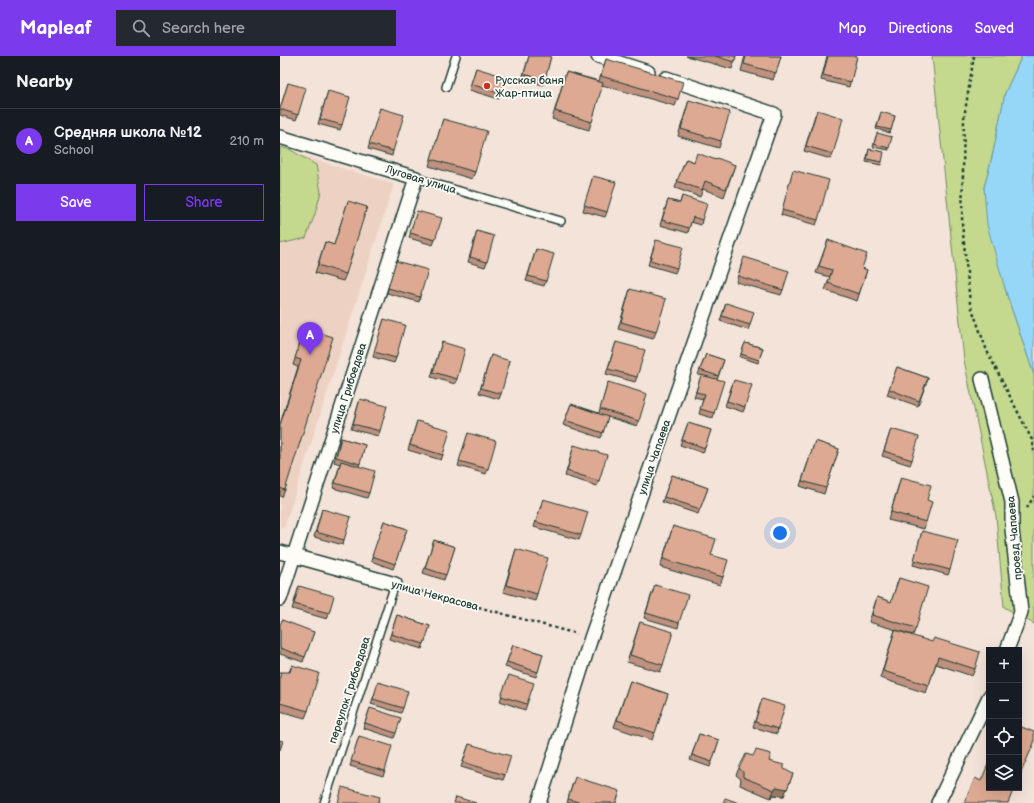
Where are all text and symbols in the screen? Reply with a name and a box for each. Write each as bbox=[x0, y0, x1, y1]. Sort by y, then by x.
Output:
search box bbox=[116, 10, 396, 46]
text: Mapleaf bbox=[20, 17, 92, 40]
icon: search bbox=[130, 17, 152, 39]
text: Search here bbox=[162, 19, 245, 38]
text: Map bbox=[838, 20, 866, 37]
text: Directions bbox=[888, 20, 953, 37]
text: Saved bbox=[975, 20, 1014, 37]
text: Nearby bbox=[16, 72, 73, 92]
place label: Русская баня Жар-птица bbox=[495, 74, 564, 100]
marker: Русская баня Жар-птица bbox=[482, 81, 492, 91]
text: Средняя школа №12 bbox=[54, 123, 202, 142]
text: A bbox=[25, 133, 33, 149]
text: 210 m bbox=[230, 133, 264, 149]
text: School bbox=[54, 142, 94, 158]
street label: Луговая улица bbox=[383, 162, 458, 197]
button: Save bbox=[16, 184, 136, 221]
button: Share bbox=[144, 184, 264, 221]
pin: A bbox=[297, 322, 323, 355]
street label: улица Грибоедова bbox=[328, 341, 369, 435]
street label: улица Чапаева bbox=[636, 417, 674, 496]
street label: проезд Чапаева bbox=[1004, 495, 1025, 581]
your location bbox=[770, 523, 790, 543]
street label: улица Некрасова bbox=[390, 578, 480, 613]
street label: переулок Грибоедова bbox=[326, 635, 373, 745]
map controls bbox=[986, 647, 1022, 791]
button: + bbox=[986, 647, 1022, 683]
button: − bbox=[986, 683, 1022, 719]
button: locate bbox=[986, 719, 1022, 755]
button: layers bbox=[986, 755, 1022, 791]

